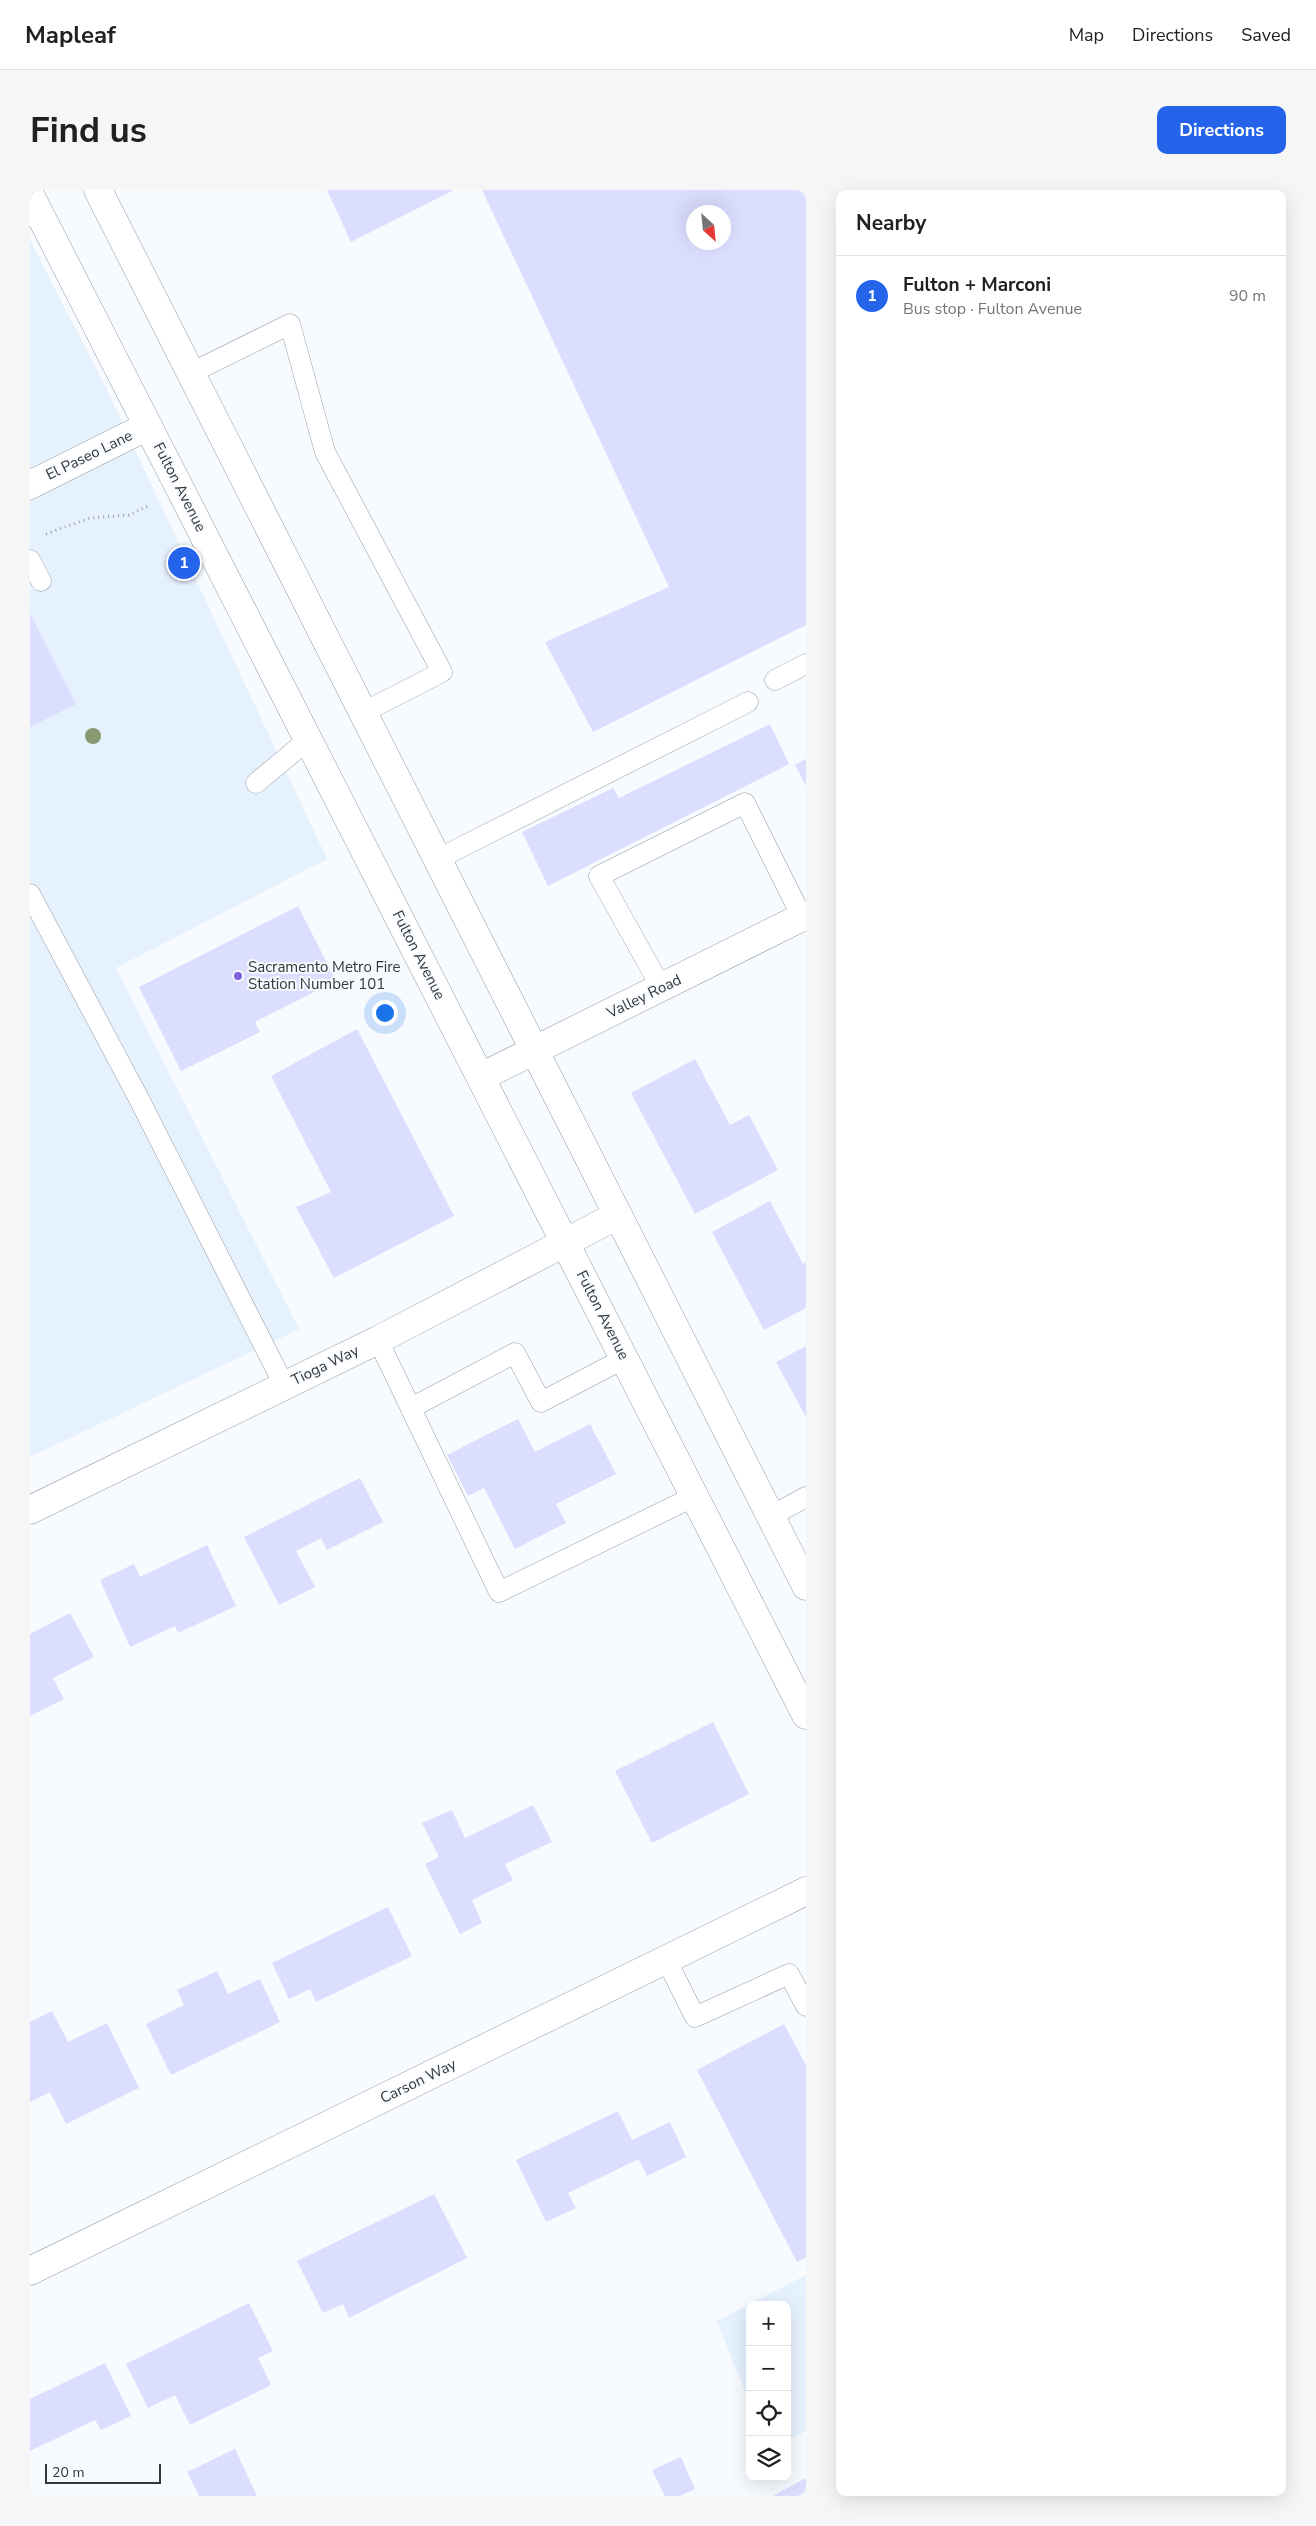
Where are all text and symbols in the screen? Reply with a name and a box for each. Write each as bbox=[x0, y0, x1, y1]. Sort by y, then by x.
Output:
text: Mapleaf bbox=[25, 19, 116, 51]
text: Map bbox=[1069, 23, 1104, 47]
text: Directions bbox=[1132, 23, 1213, 47]
text: Saved bbox=[1241, 23, 1291, 47]
button: Directions bbox=[1157, 106, 1286, 154]
text: Find us bbox=[30, 107, 147, 154]
north arrow bbox=[686, 205, 731, 250]
text: Nearby bbox=[856, 209, 926, 237]
text: Fulton + Marconi bbox=[903, 272, 1051, 298]
text: 1 bbox=[867, 285, 877, 307]
text: 90 m bbox=[1229, 285, 1266, 307]
text: Bus stop · Fulton Avenue bbox=[903, 298, 1082, 320]
street label: El Paseo Lane bbox=[42, 425, 136, 485]
street label: Fulton Avenue bbox=[149, 439, 211, 535]
pin: 1 bbox=[168, 544, 200, 582]
street label: Fulton Avenue bbox=[388, 907, 450, 1003]
place label: Sacramento Metro Fire Station Number 101 bbox=[248, 957, 401, 994]
street label: Valley Road bbox=[603, 969, 685, 1023]
marker: Sacramento Metro Fire Station Number 101 bbox=[232, 970, 244, 982]
your location bbox=[372, 1000, 398, 1026]
street label: Fulton Avenue bbox=[572, 1267, 634, 1363]
street label: Tioga Way bbox=[288, 1340, 362, 1390]
street label: Carson Way bbox=[377, 2054, 460, 2108]
map controls bbox=[746, 2301, 791, 2481]
button: + bbox=[746, 2301, 791, 2346]
button: − bbox=[746, 2346, 791, 2391]
button: locate bbox=[746, 2391, 791, 2436]
button: layers bbox=[746, 2436, 791, 2481]
scale bar bbox=[45, 2461, 161, 2484]
text: 20 m bbox=[52, 2463, 84, 2482]

